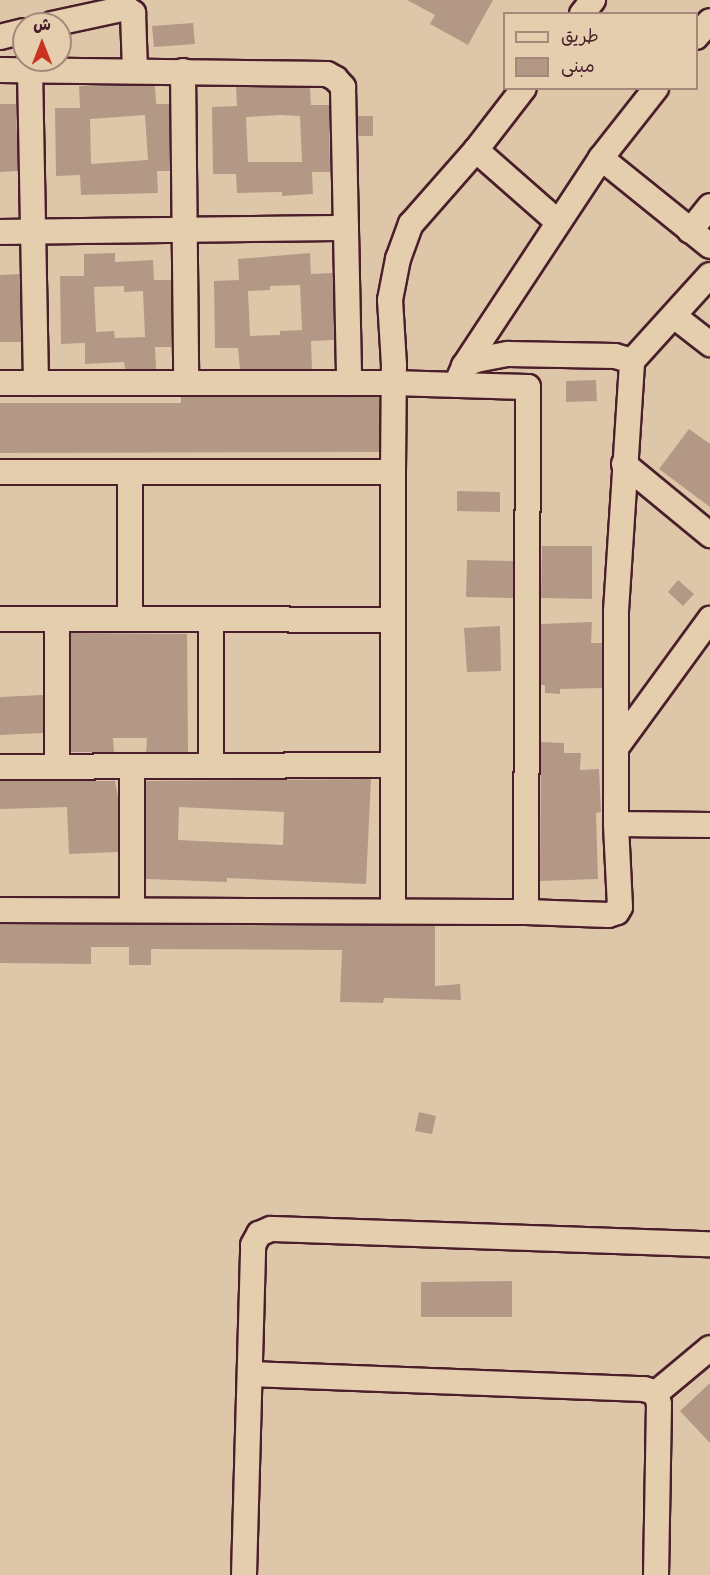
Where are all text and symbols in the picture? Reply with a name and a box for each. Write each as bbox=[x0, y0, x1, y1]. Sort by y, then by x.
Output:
north arrow bbox=[12, 12, 72, 72]
legend bbox=[503, 12, 698, 90]
text: ش bbox=[33, 15, 51, 36]
text: طريق bbox=[561, 25, 599, 49]
text: مبنى bbox=[561, 55, 595, 79]

